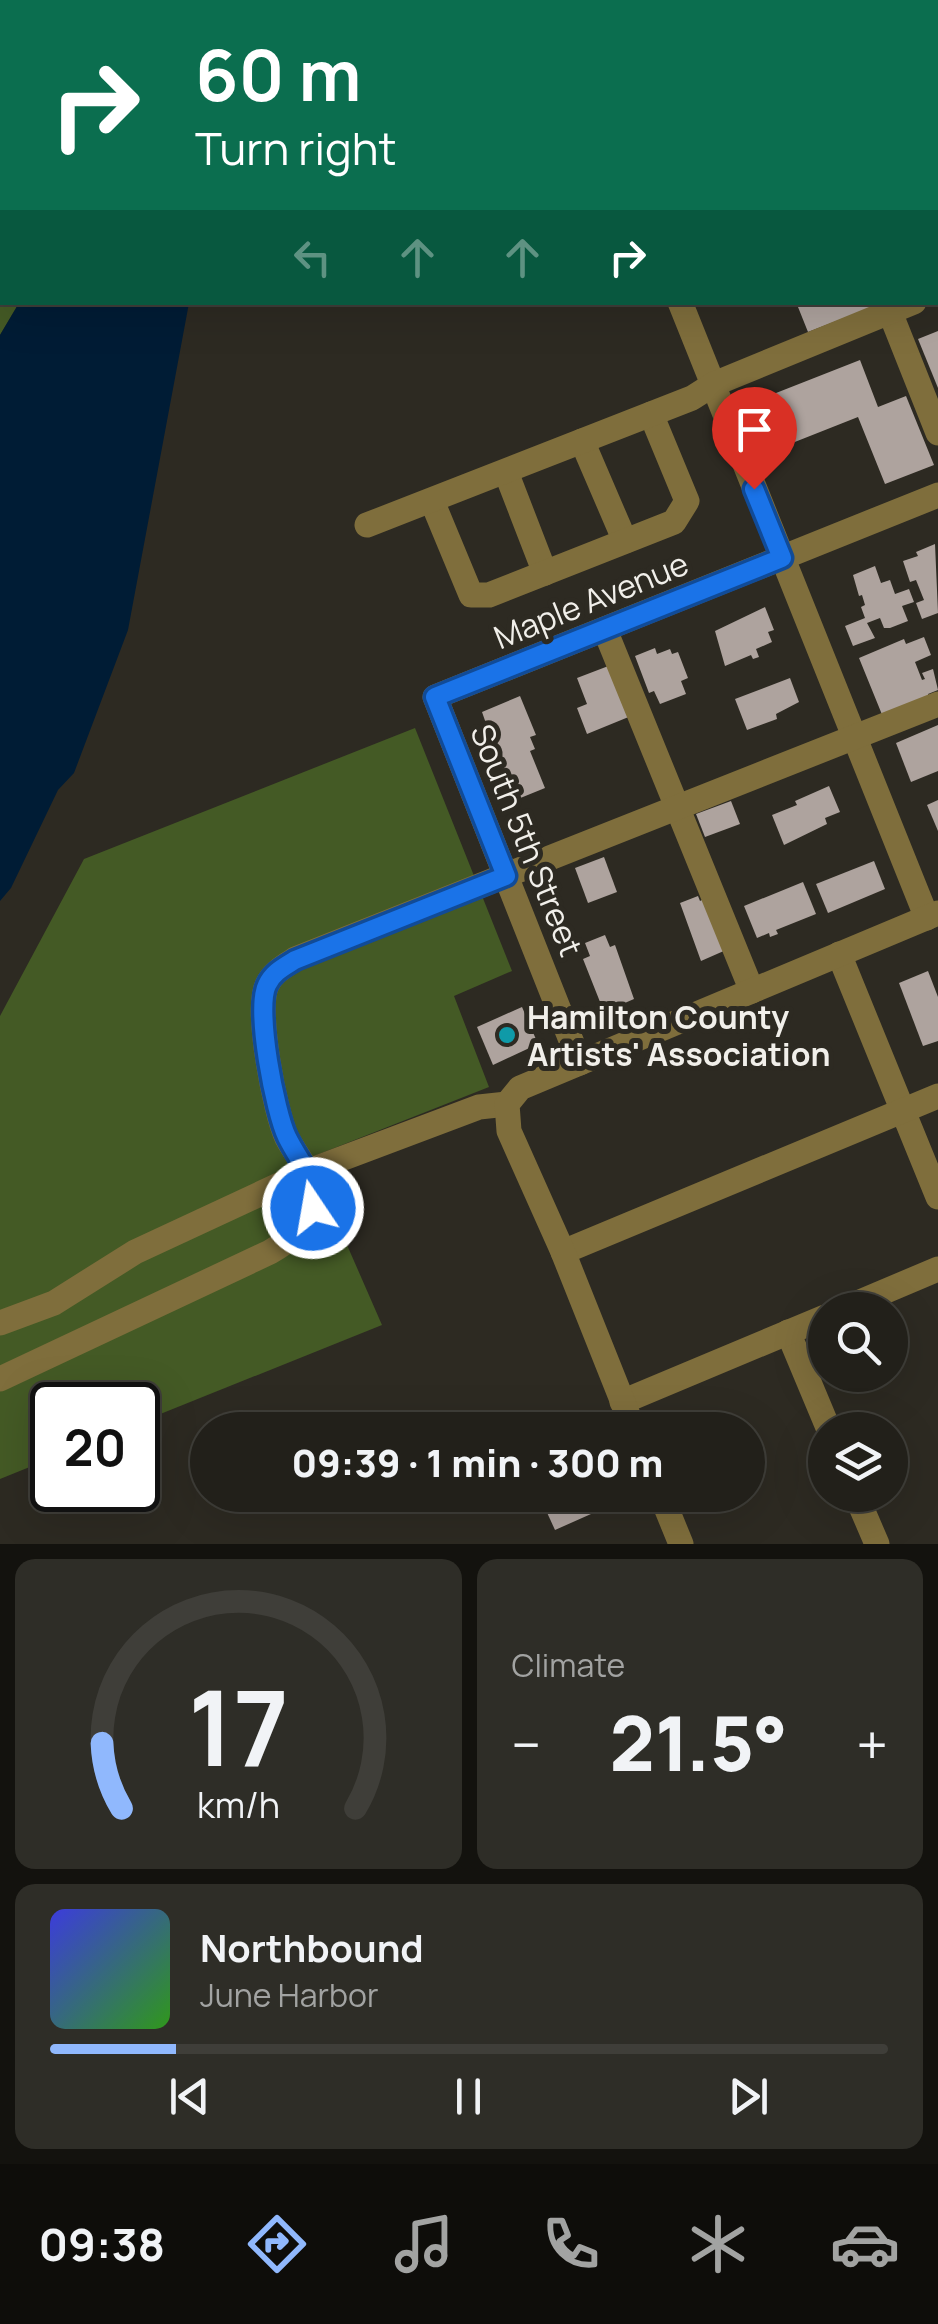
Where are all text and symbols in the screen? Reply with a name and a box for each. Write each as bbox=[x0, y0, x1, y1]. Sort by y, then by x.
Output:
text: 60 m bbox=[195, 26, 362, 122]
icon: right bbox=[30, 40, 160, 170]
text: Turn right bbox=[195, 117, 396, 179]
icon: left bbox=[285, 230, 340, 285]
icon: ahead bbox=[390, 230, 445, 285]
icon: ahead bbox=[495, 230, 550, 285]
icon: right bbox=[600, 230, 655, 285]
pin bbox=[712, 387, 797, 490]
icon: arrive bbox=[727, 402, 782, 457]
street label: Maple Avenue bbox=[487, 541, 695, 659]
street label: South 5th Street bbox=[460, 717, 594, 963]
place label: Hamilton County Artists' Association bbox=[527, 995, 831, 1076]
marker: Hamilton County Artists' Association bbox=[496, 1024, 518, 1046]
position arrow bbox=[261, 1156, 365, 1260]
map controls bbox=[808, 1292, 908, 1512]
button: search bbox=[808, 1292, 908, 1392]
speed limit sign: 20 bbox=[30, 1382, 160, 1512]
button: layers bbox=[808, 1412, 908, 1512]
text: 09:39 · 1 min · 300 m bbox=[292, 1436, 663, 1488]
text: Climate bbox=[512, 1643, 625, 1687]
text: 17 bbox=[188, 1655, 289, 1797]
text: 21.5° bbox=[610, 1691, 788, 1794]
text: − bbox=[512, 1706, 541, 1782]
text: + bbox=[856, 1706, 888, 1782]
text: km/h bbox=[197, 1780, 280, 1829]
text: Northbound bbox=[200, 1921, 424, 1973]
text: June Harbor bbox=[200, 1973, 378, 2017]
icon: previous bbox=[162, 2069, 217, 2124]
icon: pause bbox=[441, 2069, 496, 2124]
icon: next bbox=[721, 2069, 776, 2124]
icon: directions bbox=[242, 2209, 312, 2279]
icon: music bbox=[389, 2209, 459, 2279]
icon: phone bbox=[536, 2209, 606, 2279]
icon: climate bbox=[683, 2209, 753, 2279]
icon: car bbox=[830, 2209, 900, 2279]
text: 09:38 bbox=[38, 2213, 165, 2275]

